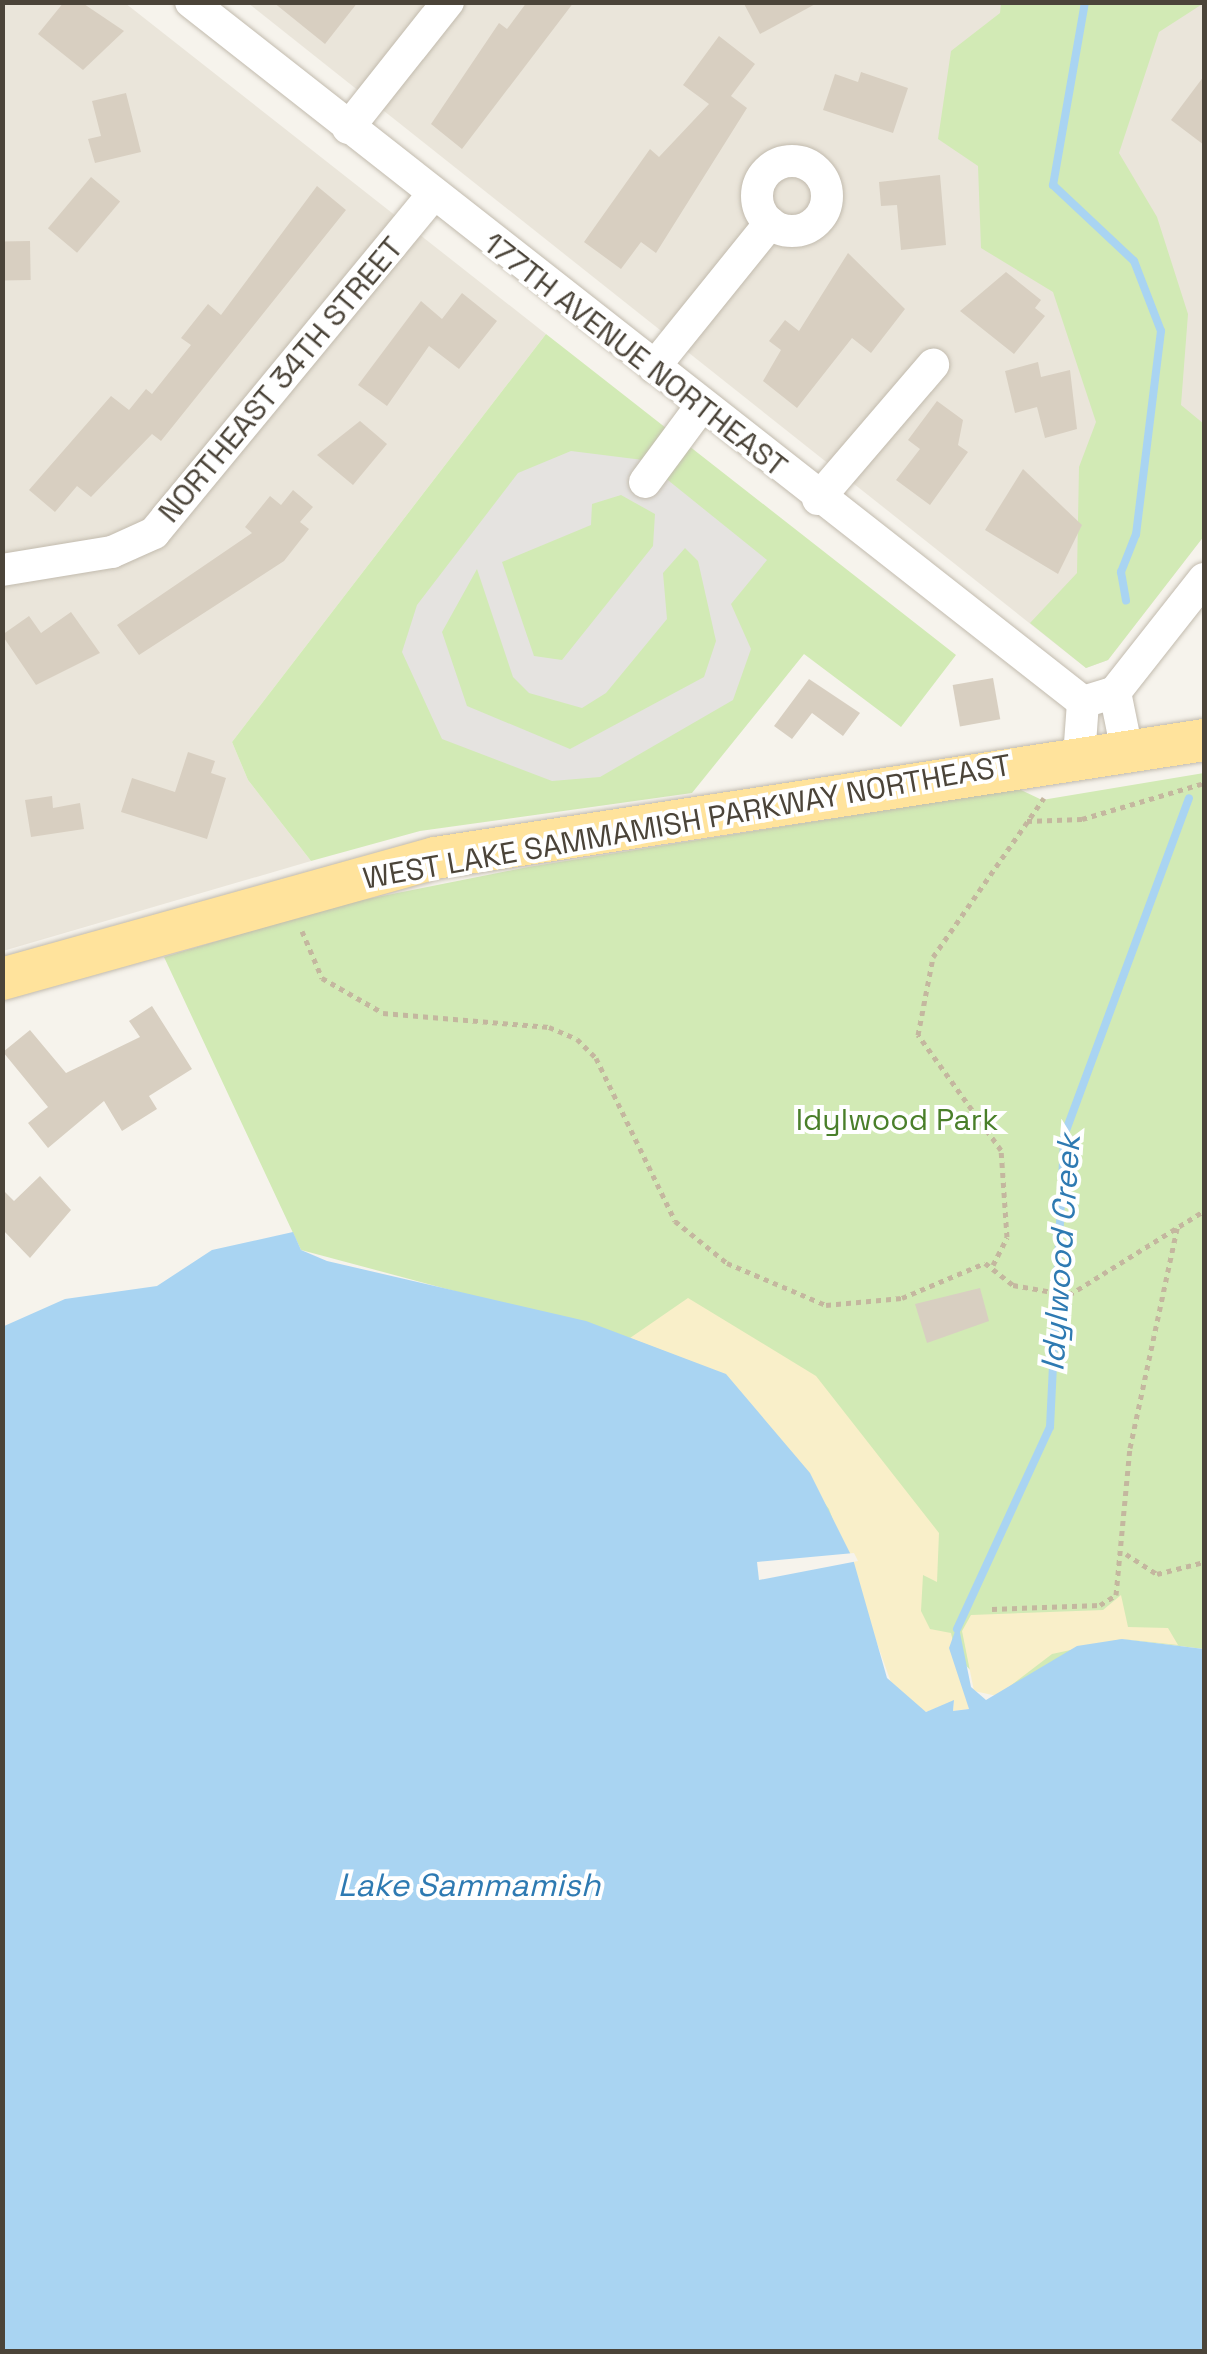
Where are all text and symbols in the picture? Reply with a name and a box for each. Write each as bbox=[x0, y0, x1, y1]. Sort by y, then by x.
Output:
street label: 177TH AVENUE NORTHEAST bbox=[476, 225, 794, 485]
street label: NORTHEAST 34TH STREET bbox=[151, 230, 411, 530]
street label: WEST LAKE SAMMAMISH PARKWAY NORTHEAST bbox=[360, 747, 1014, 897]
park label: Idylwood Park bbox=[796, 1102, 998, 1138]
water label: Idylwood Creek bbox=[1034, 1134, 1088, 1372]
water label: Lake Sammamish bbox=[338, 1866, 600, 1904]

